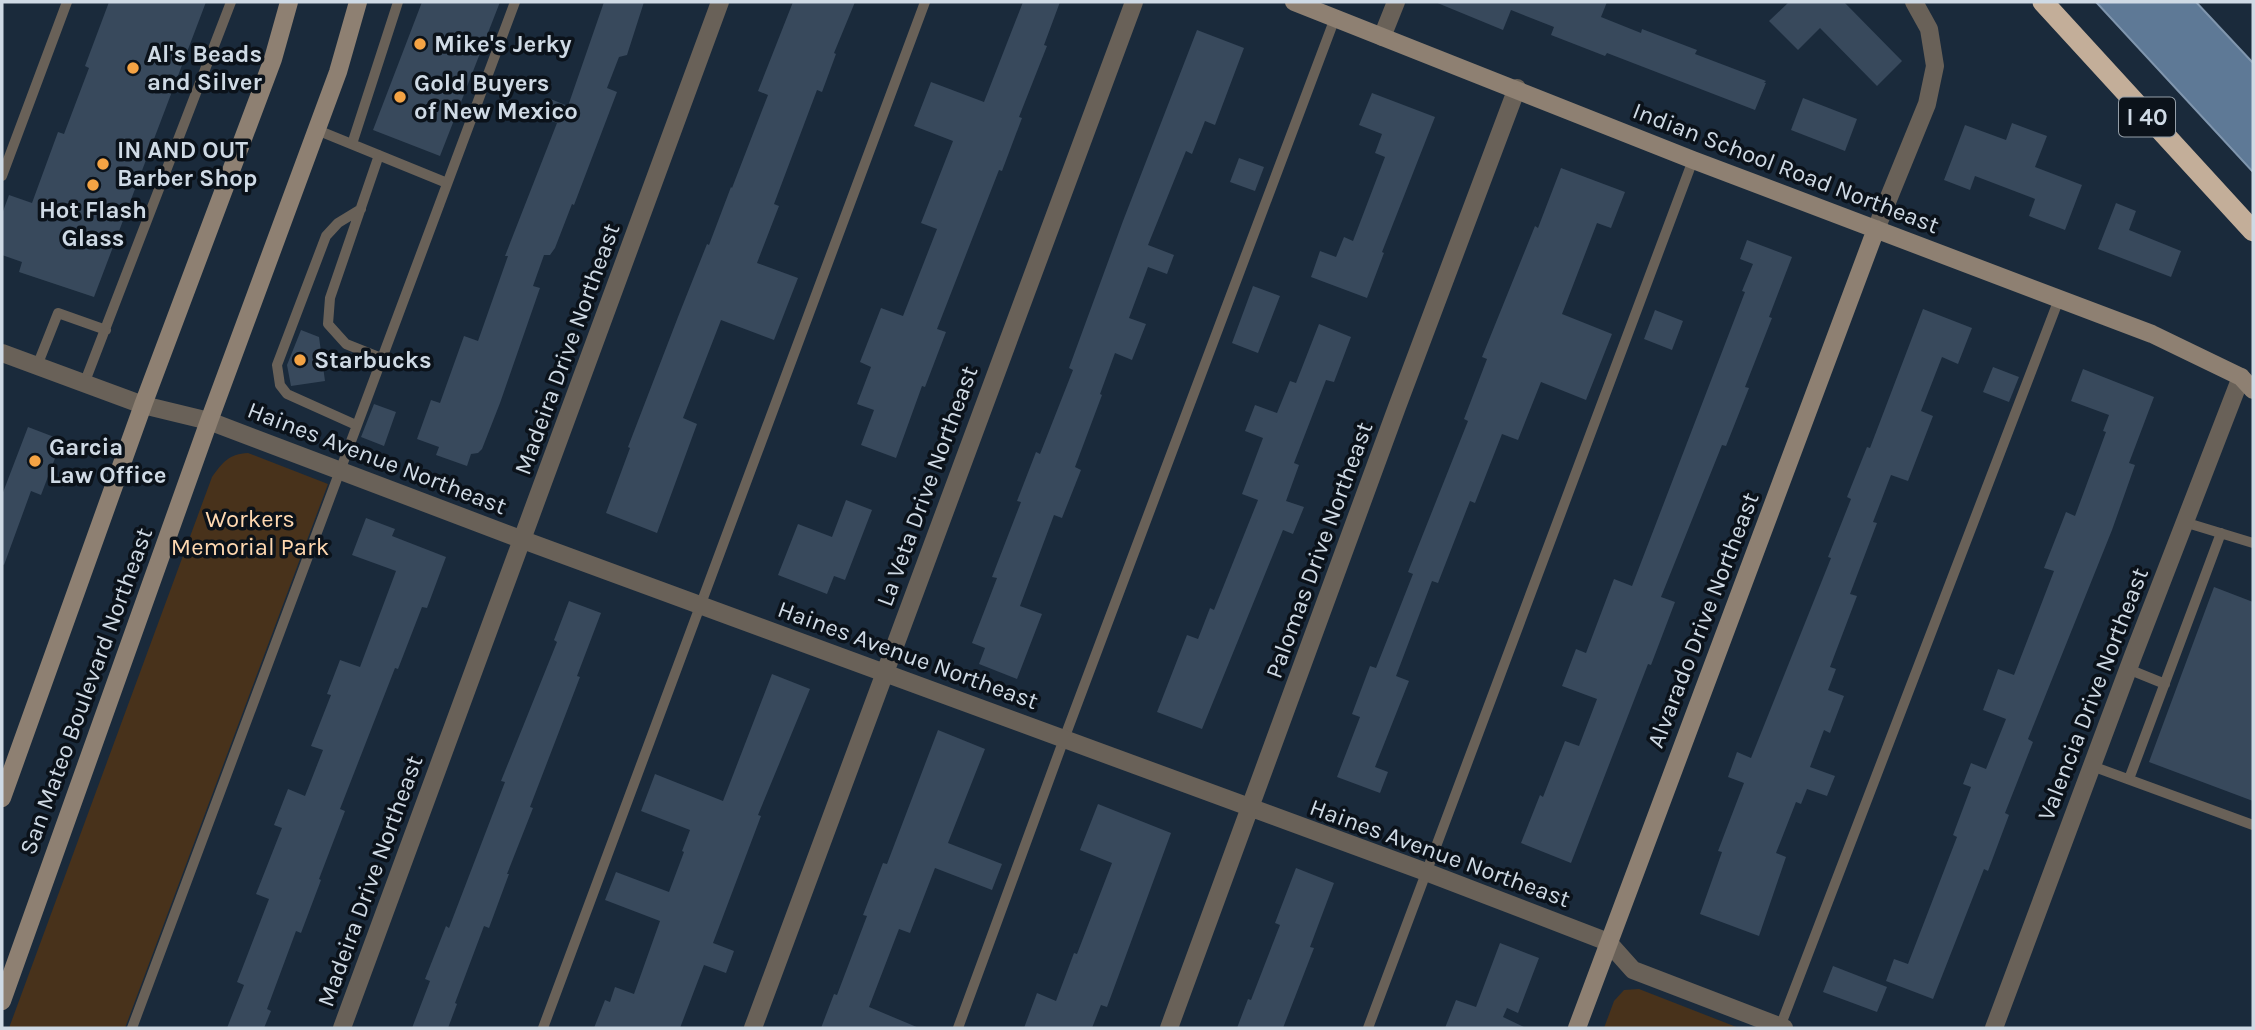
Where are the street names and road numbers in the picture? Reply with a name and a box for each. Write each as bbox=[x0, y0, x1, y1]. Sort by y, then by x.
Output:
street label: Indian School Road Northeast bbox=[1629, 97, 1943, 239]
road number: I 40 bbox=[2119, 98, 2175, 136]
street label: Madeira Drive Northeast bbox=[508, 219, 626, 479]
street label: La Veta Drive Northeast bbox=[870, 362, 984, 610]
street label: Haines Avenue Northeast bbox=[244, 396, 510, 520]
street label: Palomas Drive Northeast bbox=[1260, 418, 1378, 682]
street label: Alvarado Drive Northeast bbox=[1641, 488, 1765, 752]
street label: San Mateo Boulevard Northeast bbox=[14, 524, 158, 858]
street label: Valencia Drive Northeast bbox=[2032, 564, 2154, 824]
street label: Haines Avenue Northeast bbox=[774, 595, 1042, 715]
street label: Madeira Drive Northeast bbox=[311, 751, 429, 1011]
street label: Haines Avenue Northeast bbox=[1306, 793, 1574, 913]

